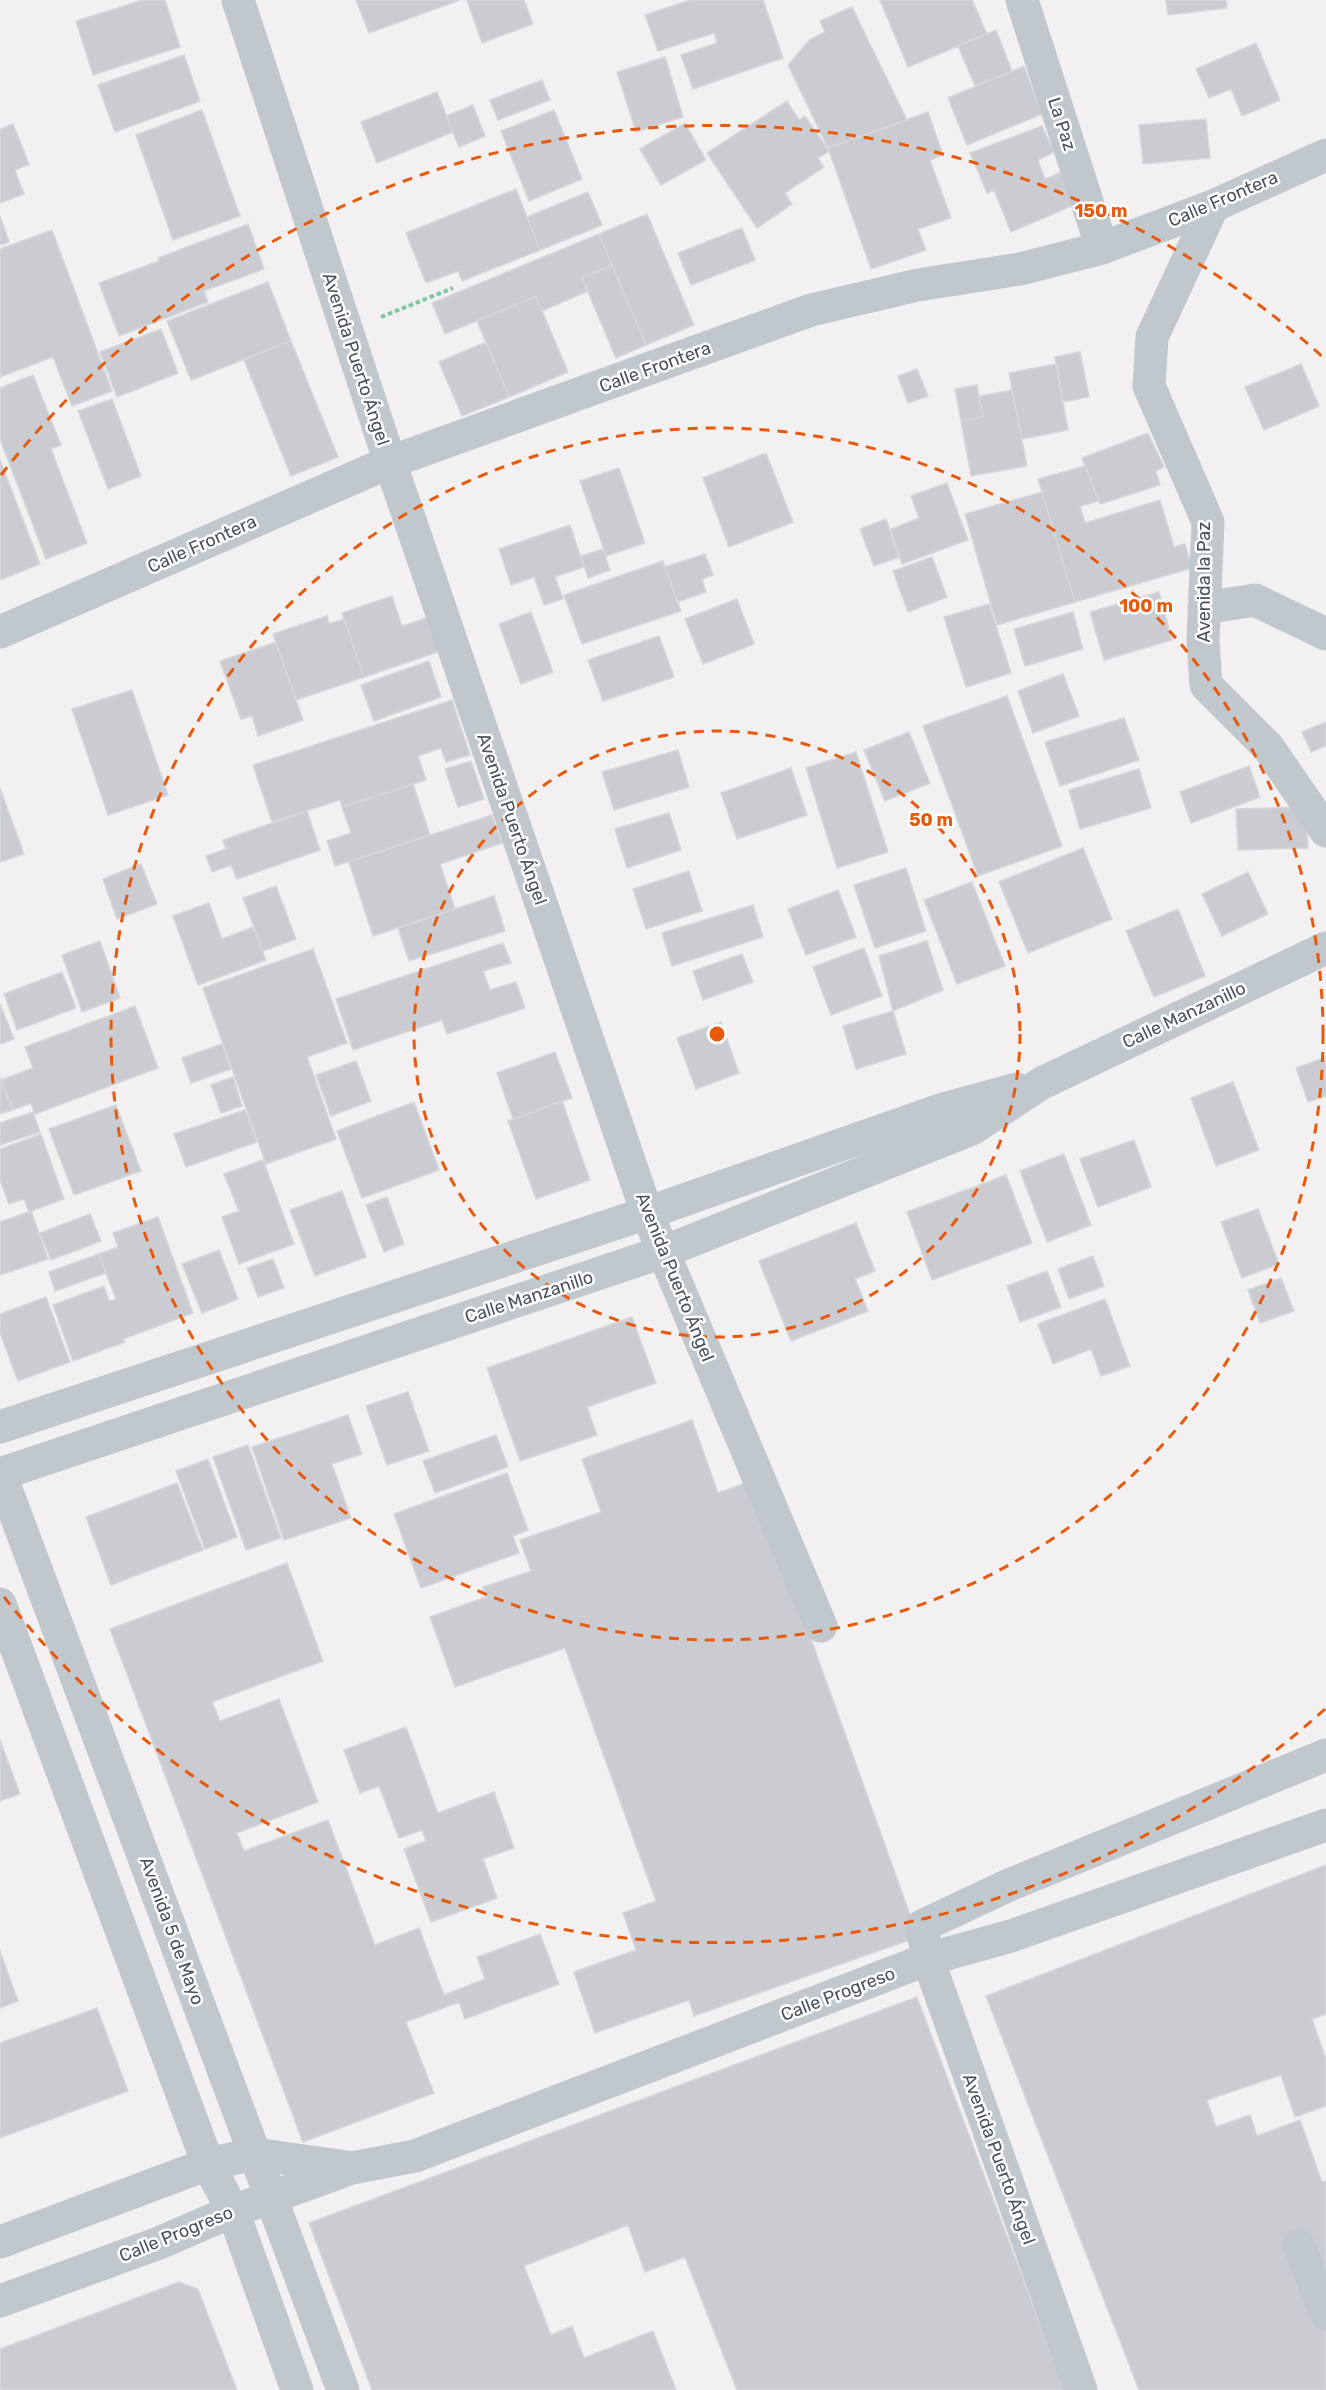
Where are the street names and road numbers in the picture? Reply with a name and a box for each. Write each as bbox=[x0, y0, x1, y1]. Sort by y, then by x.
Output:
street label: La Paz bbox=[1043, 94, 1081, 154]
street label: Calle Frontera bbox=[1165, 166, 1281, 232]
street label: Avenida Puerto Ángel bbox=[318, 270, 394, 448]
street label: Calle Frontera bbox=[596, 337, 714, 397]
street label: Calle Frontera bbox=[144, 510, 260, 578]
street label: Avenida la Paz bbox=[1193, 522, 1215, 642]
street label: Avenida Puerto Ángel bbox=[472, 730, 552, 908]
street label: Calle Manzanillo bbox=[1119, 977, 1249, 1053]
street label: Avenida Puerto Ángel bbox=[631, 1189, 719, 1365]
street label: Calle Manzanillo bbox=[462, 1266, 596, 1328]
street label: Avenida 5 de Mayo bbox=[135, 1854, 209, 2008]
street label: Calle Progreso bbox=[778, 1962, 898, 2026]
street label: Avenida Puerto Ángel bbox=[958, 2071, 1040, 2247]
street label: Calle Progreso bbox=[116, 2201, 236, 2267]

